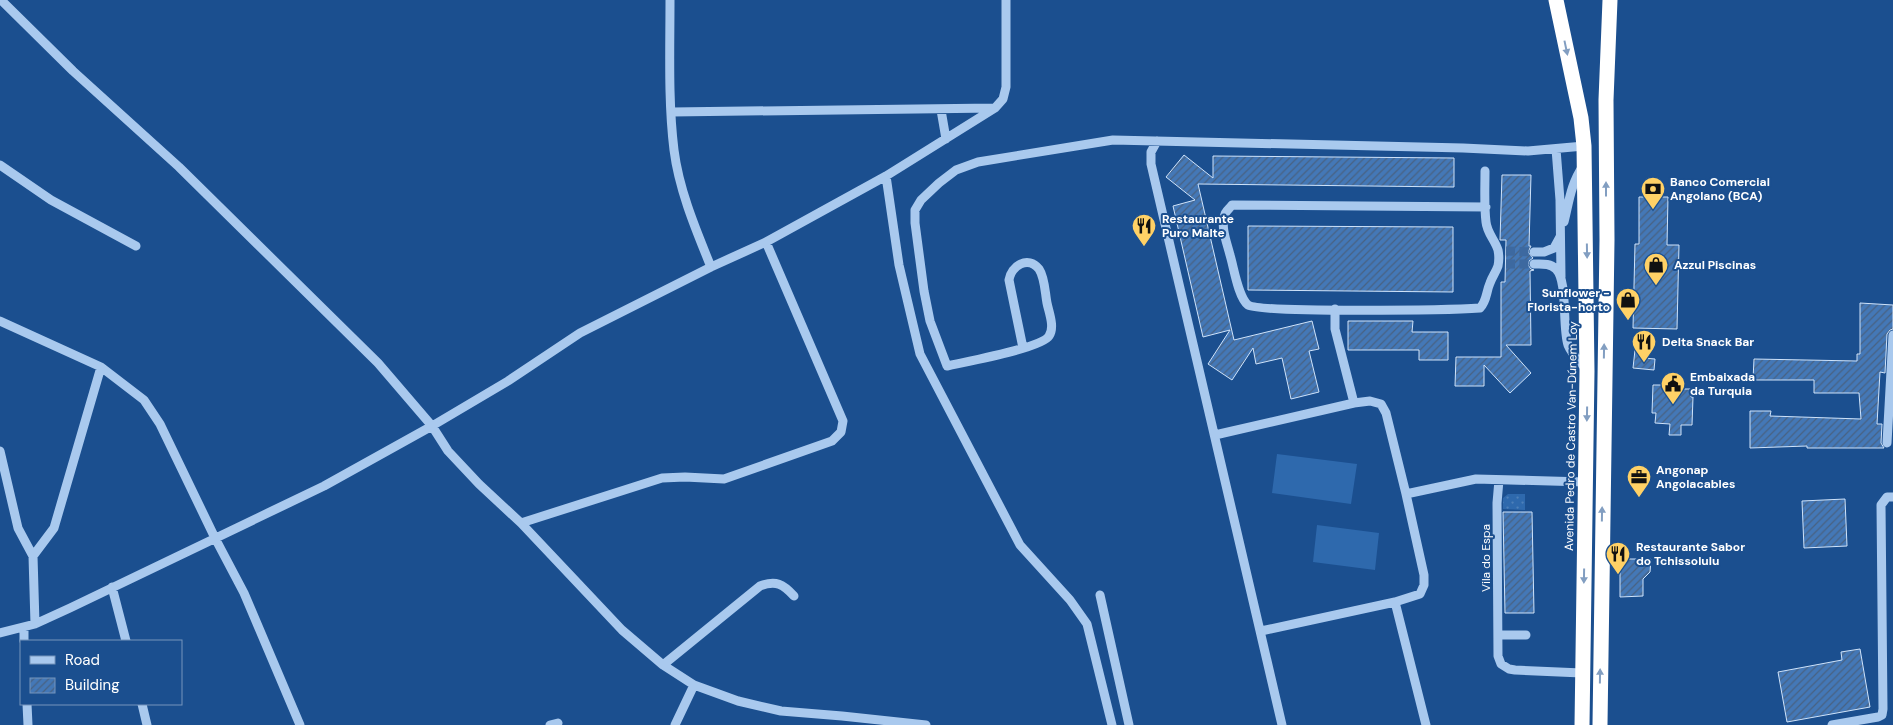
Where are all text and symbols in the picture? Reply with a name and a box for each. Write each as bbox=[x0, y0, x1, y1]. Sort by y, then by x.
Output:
one-way arrow bbox=[1563, 40, 1571, 56]
place label: Banco Comercial Angolano (BCA) bbox=[1670, 174, 1770, 204]
bank icon: Banco Comercial Angolano (BCA) bbox=[1640, 176, 1666, 210]
one-way arrow bbox=[1602, 181, 1610, 197]
place label: Restaurante Puro Malte bbox=[1162, 211, 1234, 241]
restaurant icon: Restaurante Puro Malte bbox=[1131, 213, 1157, 247]
one-way arrow bbox=[1583, 243, 1591, 259]
shop icon: Azzul Piscinas bbox=[1643, 252, 1669, 286]
place label: Azzul Piscinas bbox=[1674, 257, 1756, 273]
place label: Sunflower - Florista-horto bbox=[1527, 285, 1610, 315]
shop icon: Sunflower - Florista-horto bbox=[1615, 287, 1641, 321]
street label: Avenida Pedro de Castro Van-Dúnem Loy bbox=[1561, 321, 1581, 551]
restaurant icon: Delta Snack Bar bbox=[1631, 329, 1657, 363]
place label: Delta Snack Bar bbox=[1662, 334, 1754, 350]
one-way arrow bbox=[1600, 343, 1608, 359]
place label: Embaixada da Turquia bbox=[1690, 369, 1755, 399]
public building icon: Embaixada da Turquia bbox=[1660, 371, 1686, 405]
one-way arrow bbox=[1582, 406, 1590, 422]
place label: Angonap Angolacables bbox=[1656, 462, 1735, 492]
office icon: Angonap Angolacables bbox=[1626, 464, 1652, 498]
one-way arrow bbox=[1599, 506, 1607, 522]
street label: Vila do Espa bbox=[1478, 524, 1494, 592]
place label: Restaurante Sabor do Tchissolulu bbox=[1636, 539, 1745, 569]
restaurant icon: Restaurante Sabor do Tchissolulu bbox=[1605, 541, 1631, 575]
one-way arrow bbox=[1580, 568, 1588, 584]
legend bbox=[20, 640, 182, 705]
text: Road bbox=[65, 650, 100, 670]
one-way arrow bbox=[1597, 668, 1605, 684]
text: Building bbox=[65, 675, 120, 695]

